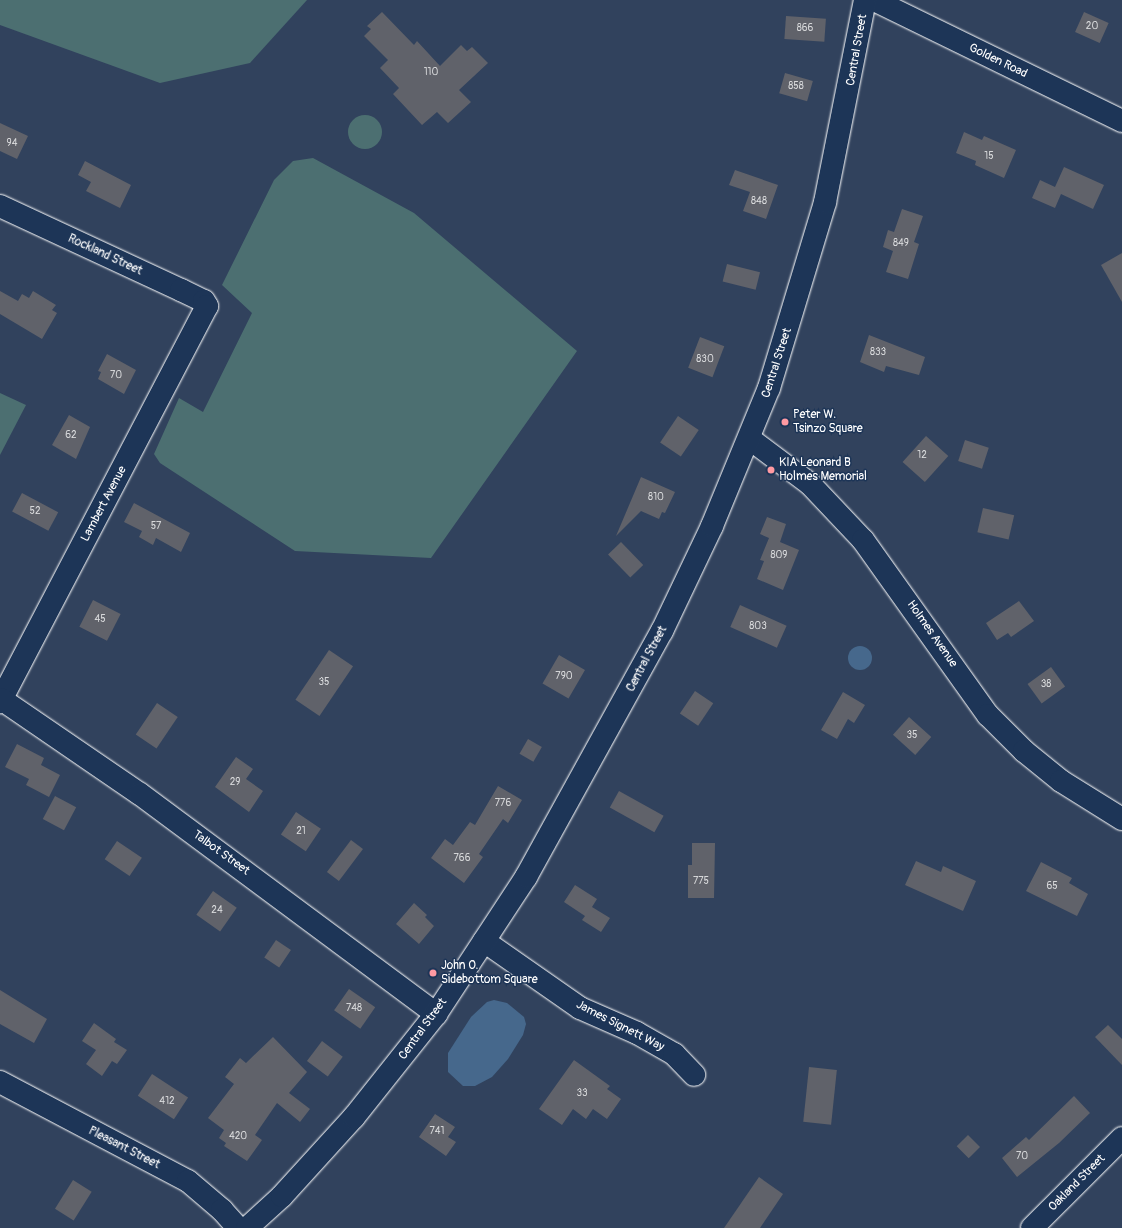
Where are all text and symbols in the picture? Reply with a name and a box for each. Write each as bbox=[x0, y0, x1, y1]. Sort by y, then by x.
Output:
street label: Central Street bbox=[844, 13, 870, 87]
house number: 20 bbox=[1086, 21, 1098, 33]
house number: 866 bbox=[797, 23, 813, 35]
street label: Golden Road bbox=[966, 41, 1030, 81]
house number: 110 bbox=[424, 67, 438, 79]
house number: 858 bbox=[788, 81, 804, 93]
house number: 94 bbox=[7, 138, 17, 150]
house number: 15 bbox=[984, 151, 994, 163]
house number: 848 bbox=[751, 196, 767, 208]
street label: Rockland Street bbox=[66, 231, 144, 279]
house number: 849 bbox=[893, 238, 909, 250]
street label: Central Street bbox=[759, 326, 795, 400]
house number: 833 bbox=[870, 347, 886, 359]
house number: 830 bbox=[696, 354, 714, 366]
house number: 70 bbox=[110, 370, 122, 382]
place label: Peter W. Tsinzo Square bbox=[793, 408, 863, 436]
marker: Peter W. Tsinzo Square bbox=[780, 417, 790, 427]
house number: 62 bbox=[65, 430, 77, 442]
house number: 12 bbox=[917, 450, 927, 462]
place label: KIA Leonard B Holmes Memorial bbox=[779, 456, 867, 484]
street label: Lambert Avenue bbox=[78, 464, 130, 544]
marker: KIA Leonard B Holmes Memorial bbox=[766, 465, 776, 475]
house number: 810 bbox=[648, 492, 664, 504]
house number: 52 bbox=[29, 506, 41, 518]
house number: 57 bbox=[151, 521, 161, 533]
house number: 809 bbox=[770, 550, 788, 562]
street label: Holmes Avenue bbox=[904, 598, 960, 670]
house number: 45 bbox=[94, 614, 106, 626]
house number: 803 bbox=[749, 621, 767, 633]
street label: Central Street bbox=[624, 624, 670, 694]
house number: 790 bbox=[555, 671, 573, 683]
house number: 35 bbox=[319, 677, 329, 689]
house number: 38 bbox=[1041, 679, 1051, 691]
house number: 35 bbox=[907, 730, 917, 742]
house number: 29 bbox=[230, 777, 240, 789]
house number: 776 bbox=[495, 798, 511, 810]
house number: 21 bbox=[296, 826, 306, 838]
street label: Talbot Street bbox=[190, 828, 252, 878]
house number: 766 bbox=[454, 853, 470, 865]
house number: 775 bbox=[693, 876, 709, 888]
house number: 65 bbox=[1046, 881, 1058, 893]
house number: 24 bbox=[211, 905, 223, 917]
place label: John O. Sidebottom Square bbox=[441, 959, 538, 987]
marker: John O. Sidebottom Square bbox=[428, 968, 438, 978]
street label: Central Street bbox=[396, 995, 450, 1063]
street label: James Signett Way bbox=[574, 998, 666, 1054]
house number: 748 bbox=[346, 1003, 362, 1015]
house number: 33 bbox=[576, 1088, 588, 1100]
house number: 412 bbox=[159, 1096, 175, 1108]
street label: Pleasant Street bbox=[86, 1124, 162, 1172]
house number: 741 bbox=[430, 1126, 444, 1138]
house number: 420 bbox=[229, 1131, 247, 1143]
house number: 70 bbox=[1016, 1151, 1028, 1163]
street label: Oakland Street bbox=[1046, 1152, 1108, 1214]

